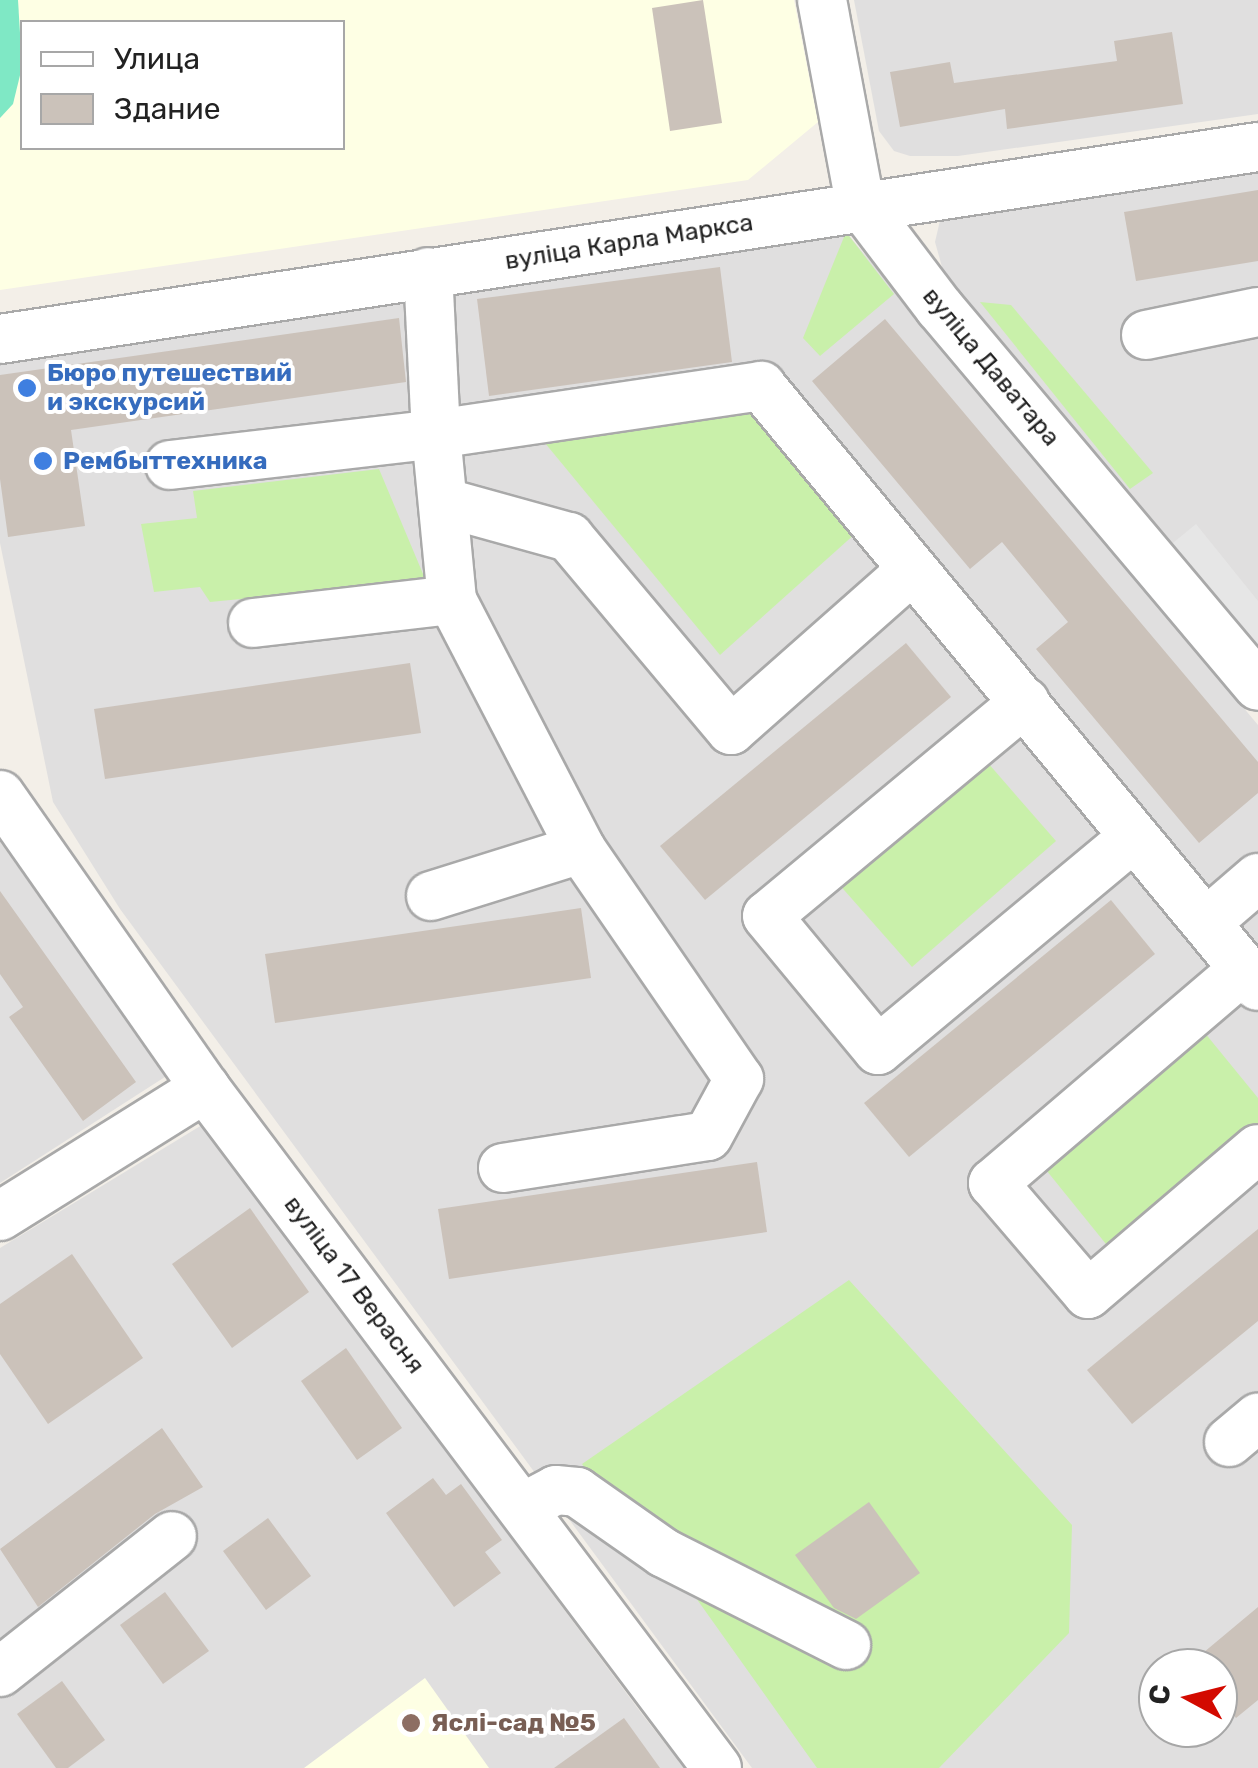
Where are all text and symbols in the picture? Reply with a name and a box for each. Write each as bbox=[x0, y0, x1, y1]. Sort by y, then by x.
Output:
legend bbox=[20, 20, 345, 150]
text: Улица bbox=[114, 41, 200, 77]
text: Здание bbox=[114, 91, 221, 127]
street label: вуліца Карла Маркса bbox=[503, 208, 755, 276]
street label: вуліца Даватара bbox=[916, 282, 1066, 452]
place label: Бюро путешествий и экскурсий bbox=[47, 359, 292, 418]
marker: Бюро путешествий и экскурсий bbox=[16, 377, 38, 399]
place label: Рембыттехника bbox=[63, 446, 268, 476]
marker: Рембыттехника bbox=[32, 450, 54, 472]
street label: вуліца 17 Верасня bbox=[277, 1190, 431, 1380]
north arrow bbox=[1138, 1648, 1238, 1748]
text: С bbox=[1142, 1683, 1177, 1706]
place label: Яслі-сад №5 bbox=[431, 1708, 596, 1738]
marker: Яслі-сад №5 bbox=[400, 1712, 422, 1734]

